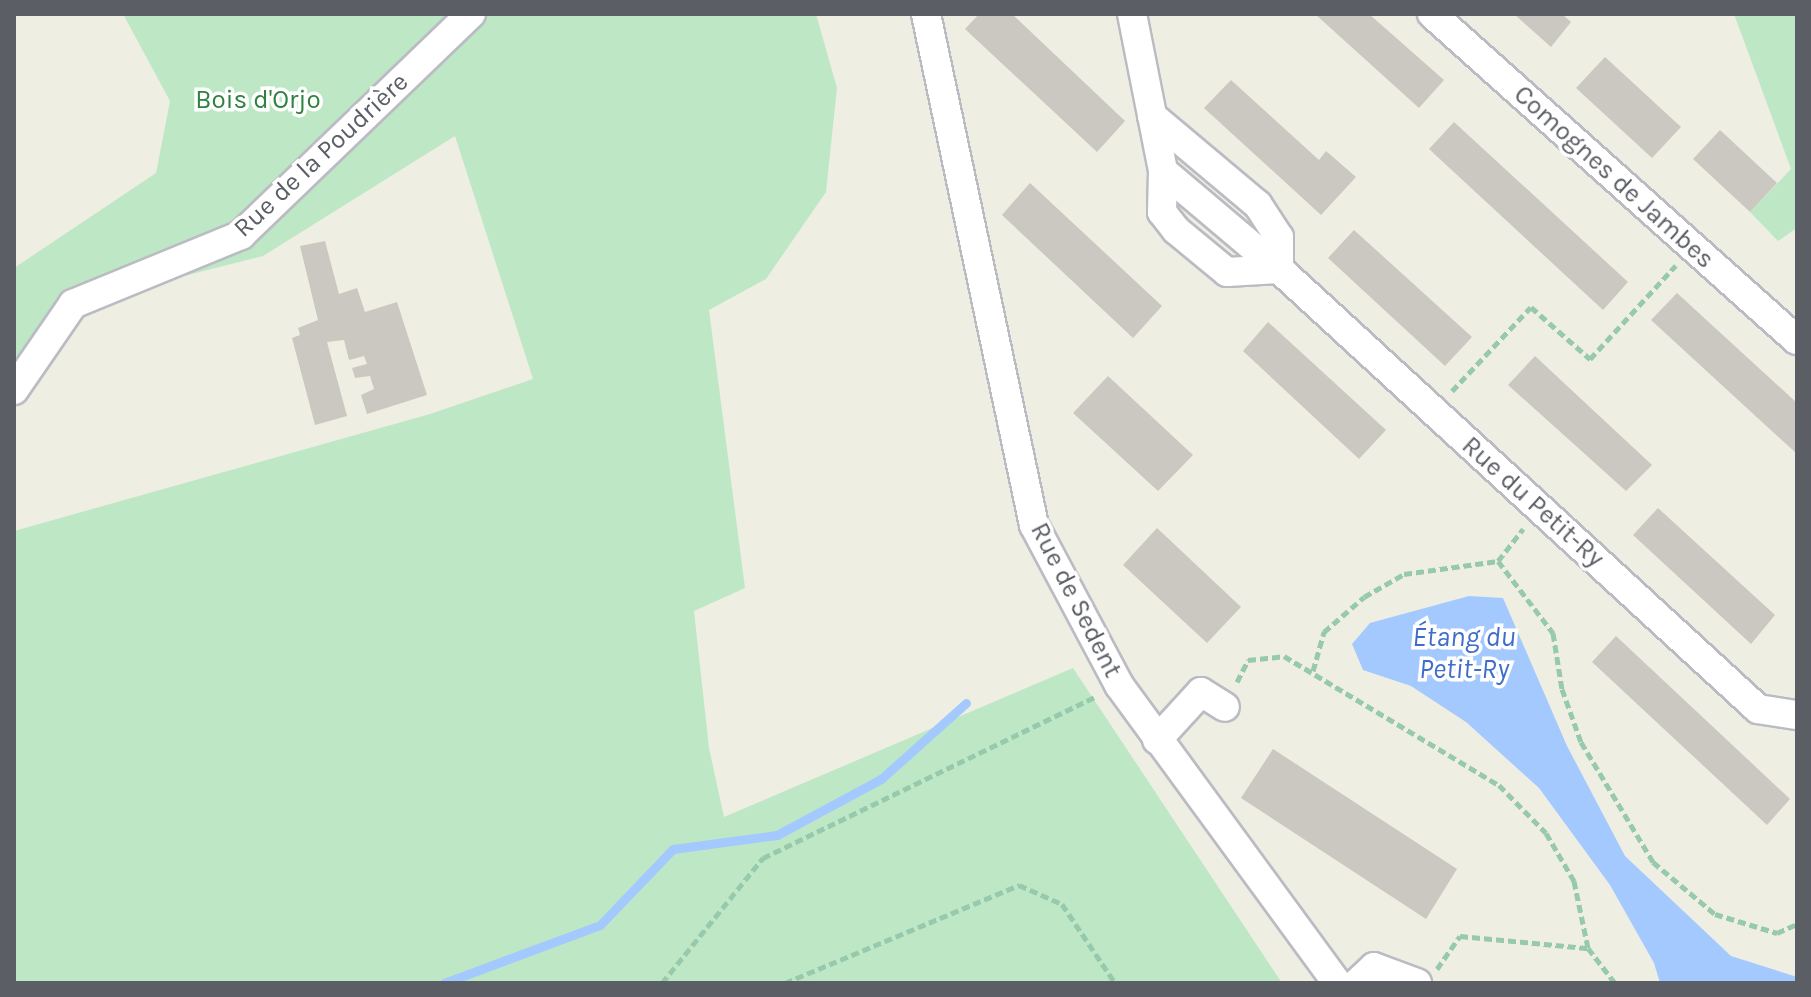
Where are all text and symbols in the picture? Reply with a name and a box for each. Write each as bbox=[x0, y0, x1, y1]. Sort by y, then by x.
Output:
street label: Rue de la Poudrière bbox=[227, 66, 415, 244]
street label: Comognes de Jambes bbox=[1507, 79, 1721, 275]
park label: Bois d'Orjo bbox=[195, 84, 321, 116]
street label: Rue du Petit-Ry bbox=[1455, 430, 1611, 574]
street label: Rue de Sedent bbox=[1024, 517, 1128, 683]
water label: Étang du Petit-Ry bbox=[1412, 620, 1516, 686]

